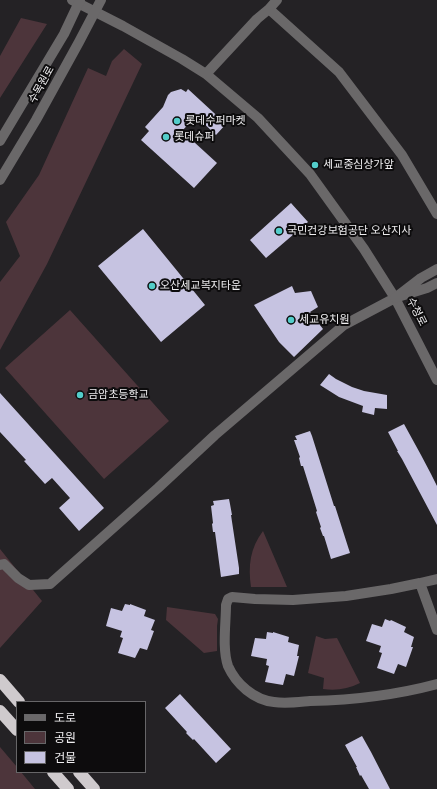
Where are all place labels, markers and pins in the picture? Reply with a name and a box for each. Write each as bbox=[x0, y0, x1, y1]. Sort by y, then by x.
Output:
place label: 롯데수퍼마켓 bbox=[185, 114, 246, 128]
marker: 롯데수퍼마켓 bbox=[172, 116, 182, 126]
place label: 롯데슈퍼 bbox=[174, 130, 214, 144]
marker: 롯데슈퍼 bbox=[161, 132, 171, 142]
place label: 세교중심상가앞 bbox=[323, 158, 394, 172]
marker: 세교중심상가앞 bbox=[310, 160, 320, 170]
place label: 국민건강보험공단 오산지사 bbox=[287, 224, 411, 238]
marker: 국민건강보험공단 오산지사 bbox=[274, 226, 284, 236]
place label: 오산세교복지타운 bbox=[160, 279, 241, 293]
marker: 오산세교복지타운 bbox=[147, 281, 157, 291]
place label: 세교유치원 bbox=[299, 313, 350, 327]
marker: 세교유치원 bbox=[286, 315, 296, 325]
place label: 금암초등학교 bbox=[88, 388, 149, 402]
marker: 금암초등학교 bbox=[75, 390, 85, 400]

